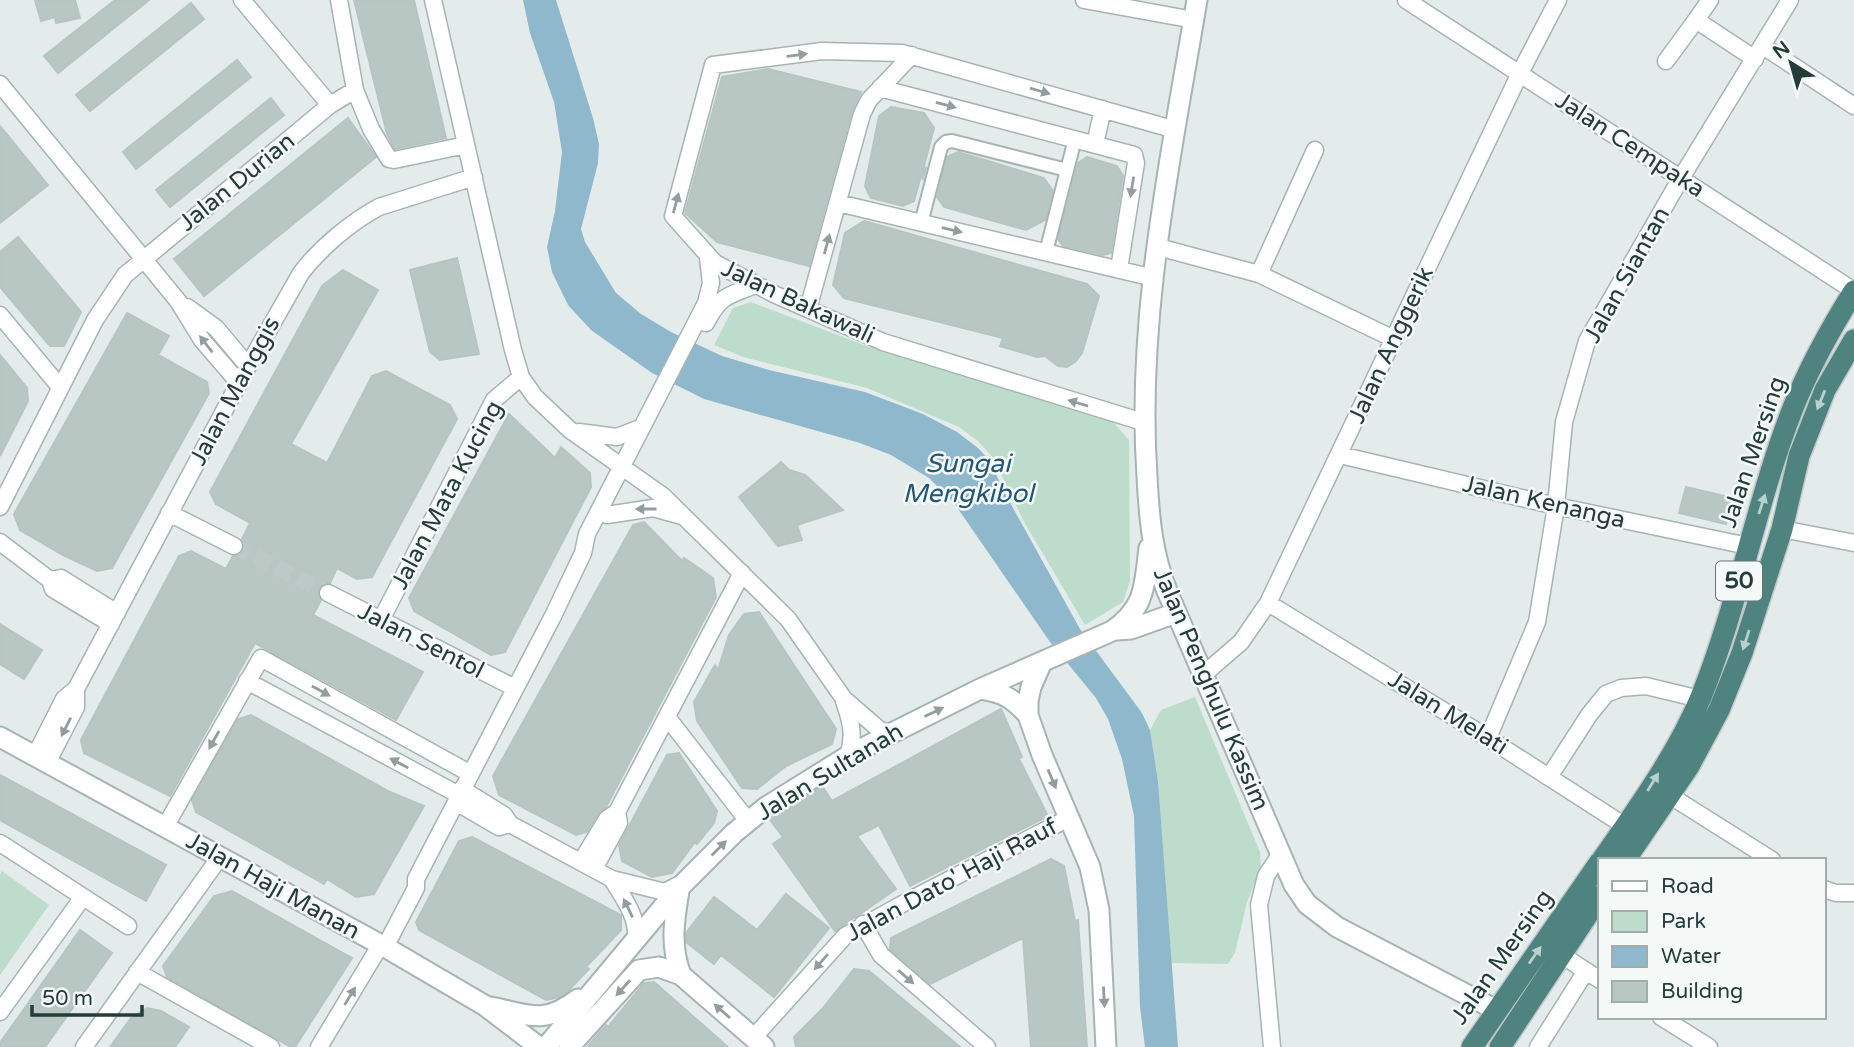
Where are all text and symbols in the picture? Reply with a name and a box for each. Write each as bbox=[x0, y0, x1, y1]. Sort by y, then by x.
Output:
north arrow bbox=[1756, 28, 1826, 98]
text: N bbox=[1769, 37, 1794, 64]
one-way arrow bbox=[786, 49, 808, 60]
street label: Jalan Cempaka bbox=[1550, 86, 1710, 204]
one-way arrow bbox=[1030, 87, 1051, 97]
one-way arrow bbox=[935, 100, 957, 111]
street label: Jalan Durian bbox=[173, 126, 301, 238]
one-way arrow bbox=[1126, 176, 1137, 198]
one-way arrow bbox=[672, 192, 682, 213]
street label: Jalan Siantan bbox=[1578, 202, 1676, 348]
one-way arrow bbox=[941, 225, 963, 236]
one-way arrow bbox=[822, 233, 832, 254]
street label: Jalan Bakawali bbox=[717, 254, 879, 350]
street label: Jalan Anggerik bbox=[1342, 262, 1440, 428]
street label: Jalan Manggis bbox=[184, 312, 286, 470]
one-way arrow bbox=[199, 335, 214, 353]
street label: Jalan Mersing bbox=[1714, 373, 1792, 531]
one-way arrow bbox=[1816, 390, 1827, 411]
street label: Jalan Mata Kucing bbox=[385, 396, 509, 594]
one-way arrow bbox=[1067, 397, 1088, 407]
water label: Sungai Mengkibol bbox=[902, 448, 1037, 509]
street label: Jalan Kenanga bbox=[1460, 469, 1628, 535]
one-way arrow bbox=[1757, 493, 1768, 514]
one-way arrow bbox=[635, 503, 657, 515]
road number: 50 bbox=[1716, 562, 1762, 600]
street label: Jalan Penghulu Kassim bbox=[1147, 563, 1275, 815]
street label: Jalan Sentol bbox=[353, 597, 489, 685]
one-way arrow bbox=[1741, 630, 1751, 651]
street label: Jalan Melati bbox=[1383, 665, 1513, 761]
one-way arrow bbox=[311, 685, 330, 697]
one-way arrow bbox=[924, 706, 944, 717]
one-way arrow bbox=[60, 717, 72, 737]
street label: Jalan Sultanah bbox=[752, 717, 908, 827]
one-way arrow bbox=[208, 731, 220, 750]
one-way arrow bbox=[390, 757, 409, 769]
one-way arrow bbox=[1047, 768, 1058, 789]
one-way arrow bbox=[1646, 773, 1659, 792]
street label: Jalan Dato' Haji Rauf bbox=[841, 812, 1063, 948]
street label: Jalan Haji Manan bbox=[181, 826, 365, 946]
one-way arrow bbox=[711, 840, 728, 857]
legend bbox=[1598, 858, 1826, 1019]
text: Road bbox=[1661, 874, 1714, 899]
street label: Jalan Mersing bbox=[1445, 884, 1559, 1030]
one-way arrow bbox=[622, 898, 634, 918]
text: Park bbox=[1661, 909, 1706, 934]
text: Water bbox=[1661, 944, 1721, 969]
one-way arrow bbox=[1528, 946, 1542, 964]
one-way arrow bbox=[813, 953, 829, 970]
one-way arrow bbox=[897, 969, 914, 984]
scale bar bbox=[32, 974, 142, 1018]
one-way arrow bbox=[615, 979, 631, 996]
text: Building bbox=[1661, 979, 1743, 1004]
text: 50 m bbox=[42, 986, 93, 1011]
one-way arrow bbox=[344, 986, 356, 1005]
one-way arrow bbox=[1098, 986, 1109, 1008]
one-way arrow bbox=[714, 1004, 731, 1019]

